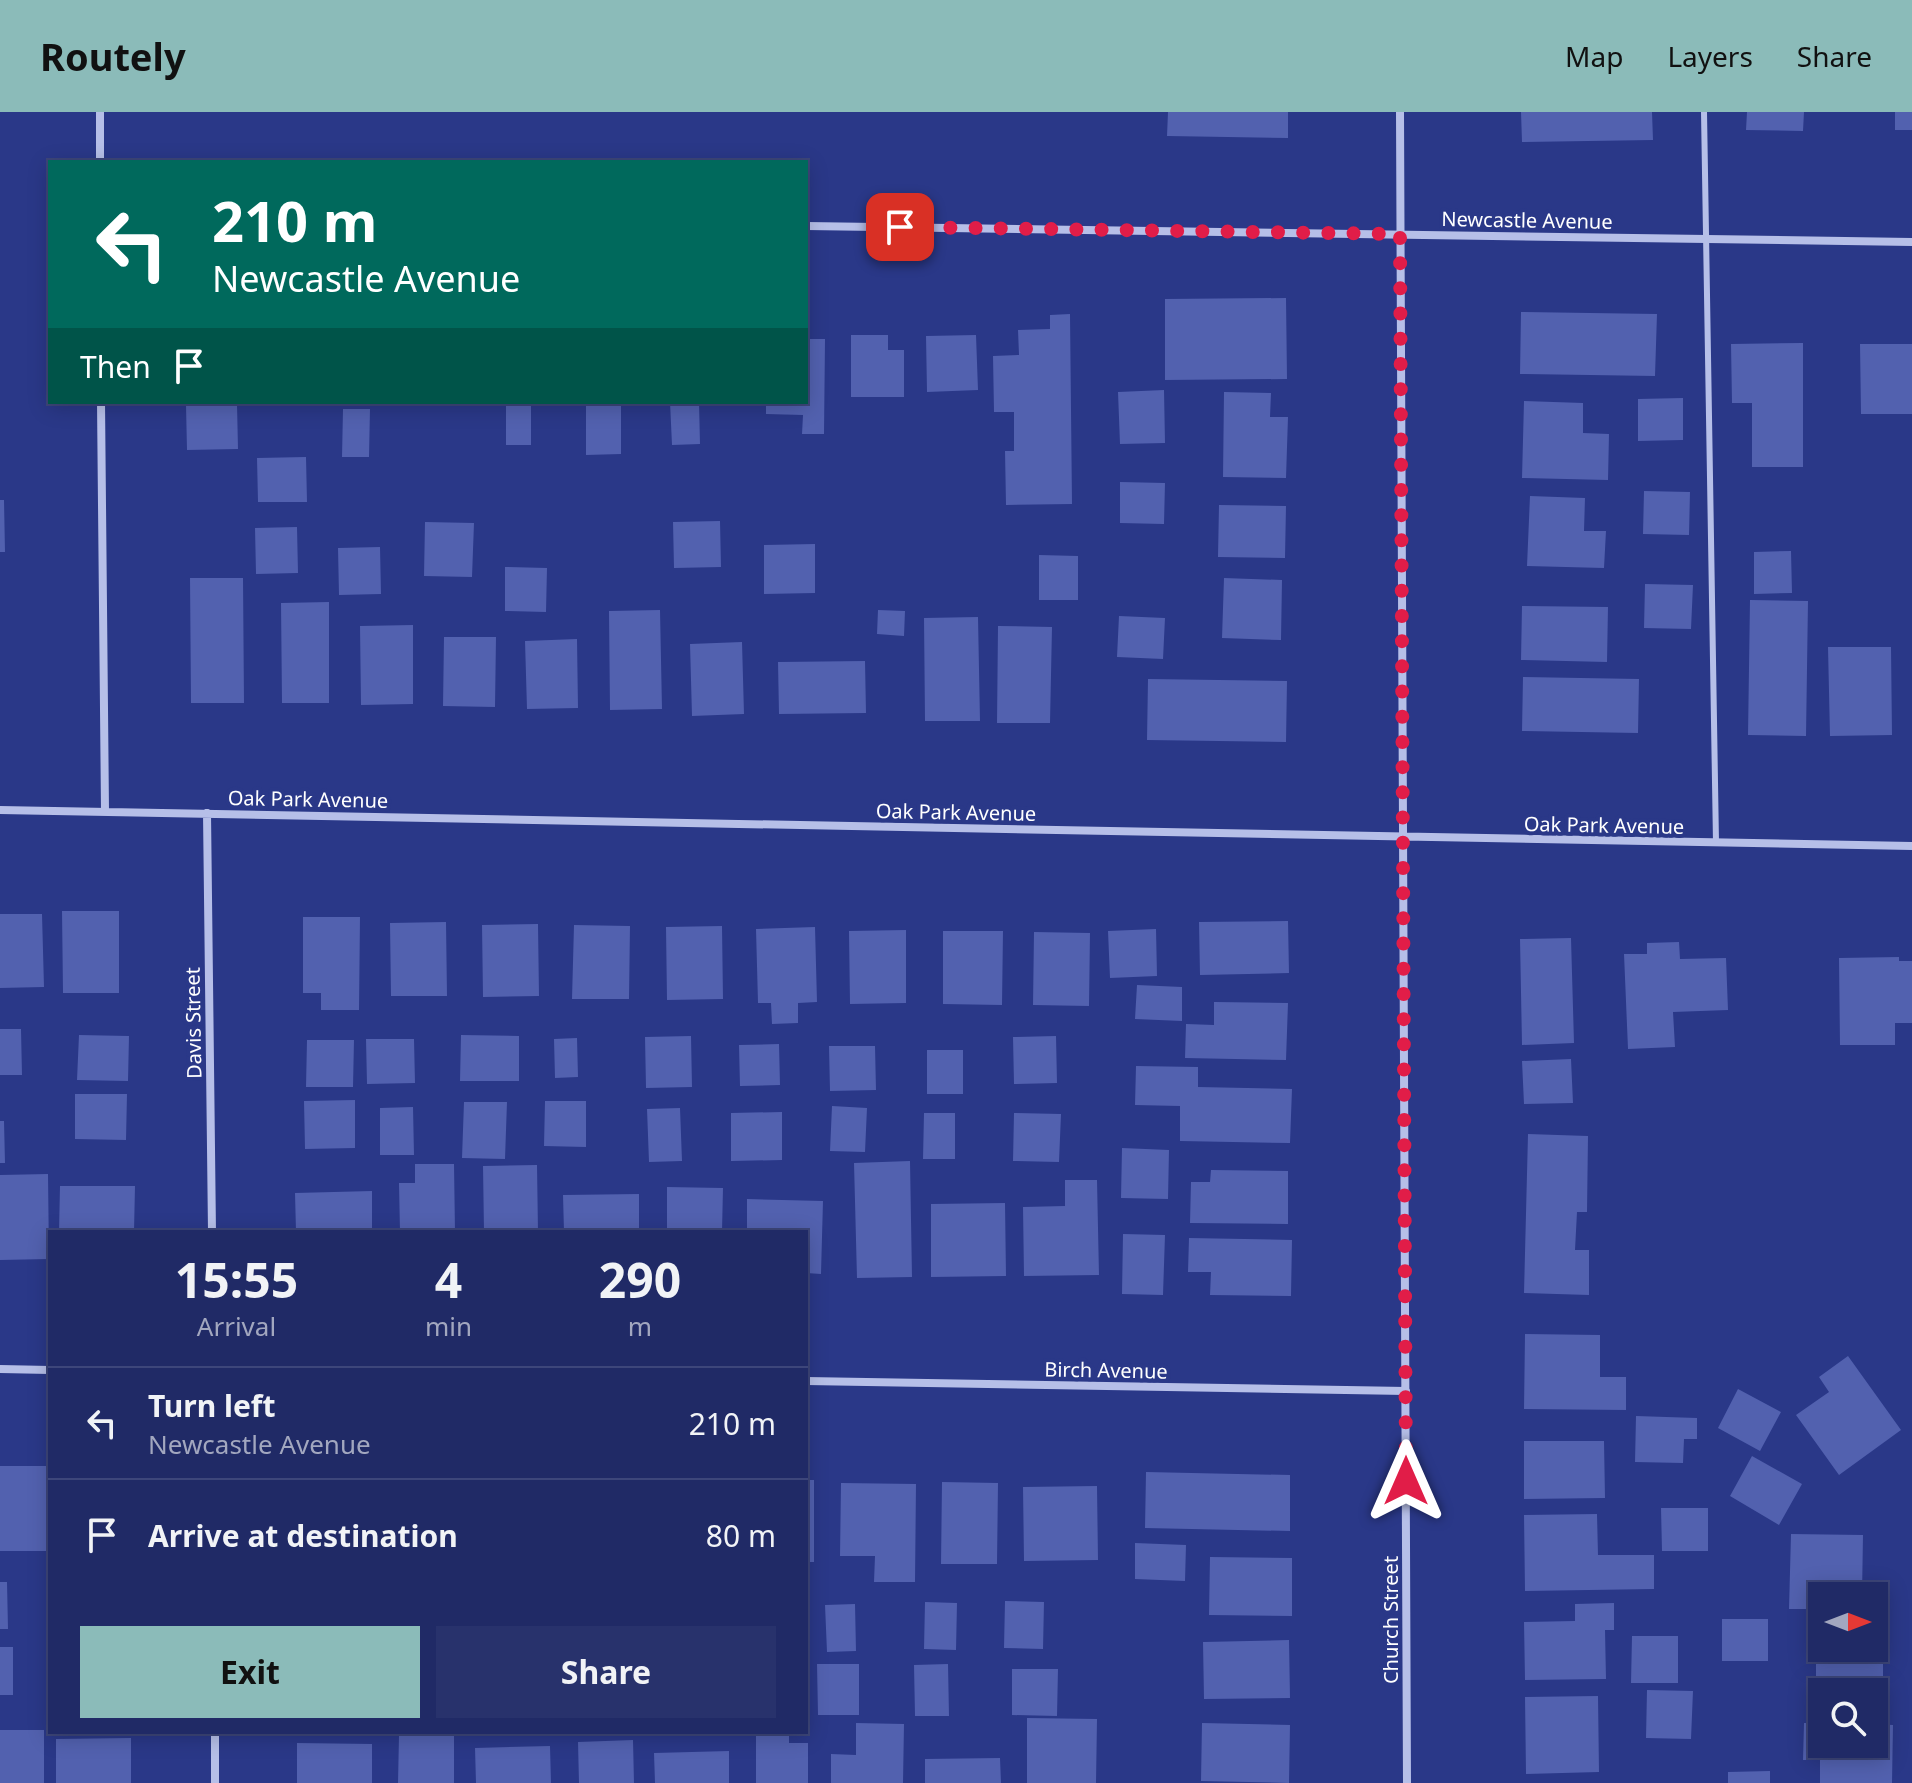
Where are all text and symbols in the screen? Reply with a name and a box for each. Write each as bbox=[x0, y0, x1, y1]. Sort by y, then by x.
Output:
text: Routely bbox=[40, 30, 186, 82]
text: Map bbox=[1565, 37, 1623, 75]
text: Layers bbox=[1667, 37, 1753, 75]
text: Share bbox=[1797, 37, 1872, 75]
text: 210 m bbox=[212, 182, 377, 258]
icon: left bbox=[80, 192, 184, 296]
pin bbox=[866, 193, 934, 261]
icon: arrive bbox=[878, 205, 922, 249]
street label: Newcastle Avenue bbox=[1441, 205, 1613, 235]
text: Newcastle Avenue bbox=[212, 254, 520, 303]
icon: arrive bbox=[167, 344, 211, 388]
text: Then bbox=[80, 346, 151, 387]
street label: Oak Park Avenue bbox=[228, 784, 388, 814]
street label: Oak Park Avenue bbox=[876, 797, 1036, 827]
street label: Oak Park Avenue bbox=[1524, 810, 1684, 840]
street label: Davis Street bbox=[179, 967, 207, 1079]
text: 15:55 bbox=[175, 1247, 298, 1312]
text: 4 bbox=[435, 1247, 462, 1312]
text: 290 bbox=[599, 1247, 681, 1312]
text: Arrival bbox=[197, 1308, 276, 1344]
text: min bbox=[425, 1308, 472, 1344]
text: m bbox=[628, 1308, 652, 1344]
street label: Birch Avenue bbox=[1044, 1355, 1168, 1385]
text: Turn left bbox=[148, 1385, 276, 1426]
icon: left bbox=[80, 1401, 124, 1445]
text: 210 m bbox=[689, 1403, 776, 1444]
text: Newcastle Avenue bbox=[148, 1426, 371, 1462]
position arrow bbox=[1364, 1439, 1448, 1523]
icon: arrive bbox=[80, 1513, 124, 1557]
text: Arrive at destination bbox=[148, 1515, 458, 1556]
text: 80 m bbox=[706, 1515, 776, 1556]
street label: Church Street bbox=[1377, 1556, 1404, 1684]
north arrow bbox=[1808, 1582, 1888, 1662]
map controls bbox=[1808, 1582, 1888, 1758]
button: Exit bbox=[80, 1626, 420, 1718]
button: Share bbox=[436, 1626, 776, 1718]
button: search bbox=[1808, 1678, 1888, 1758]

